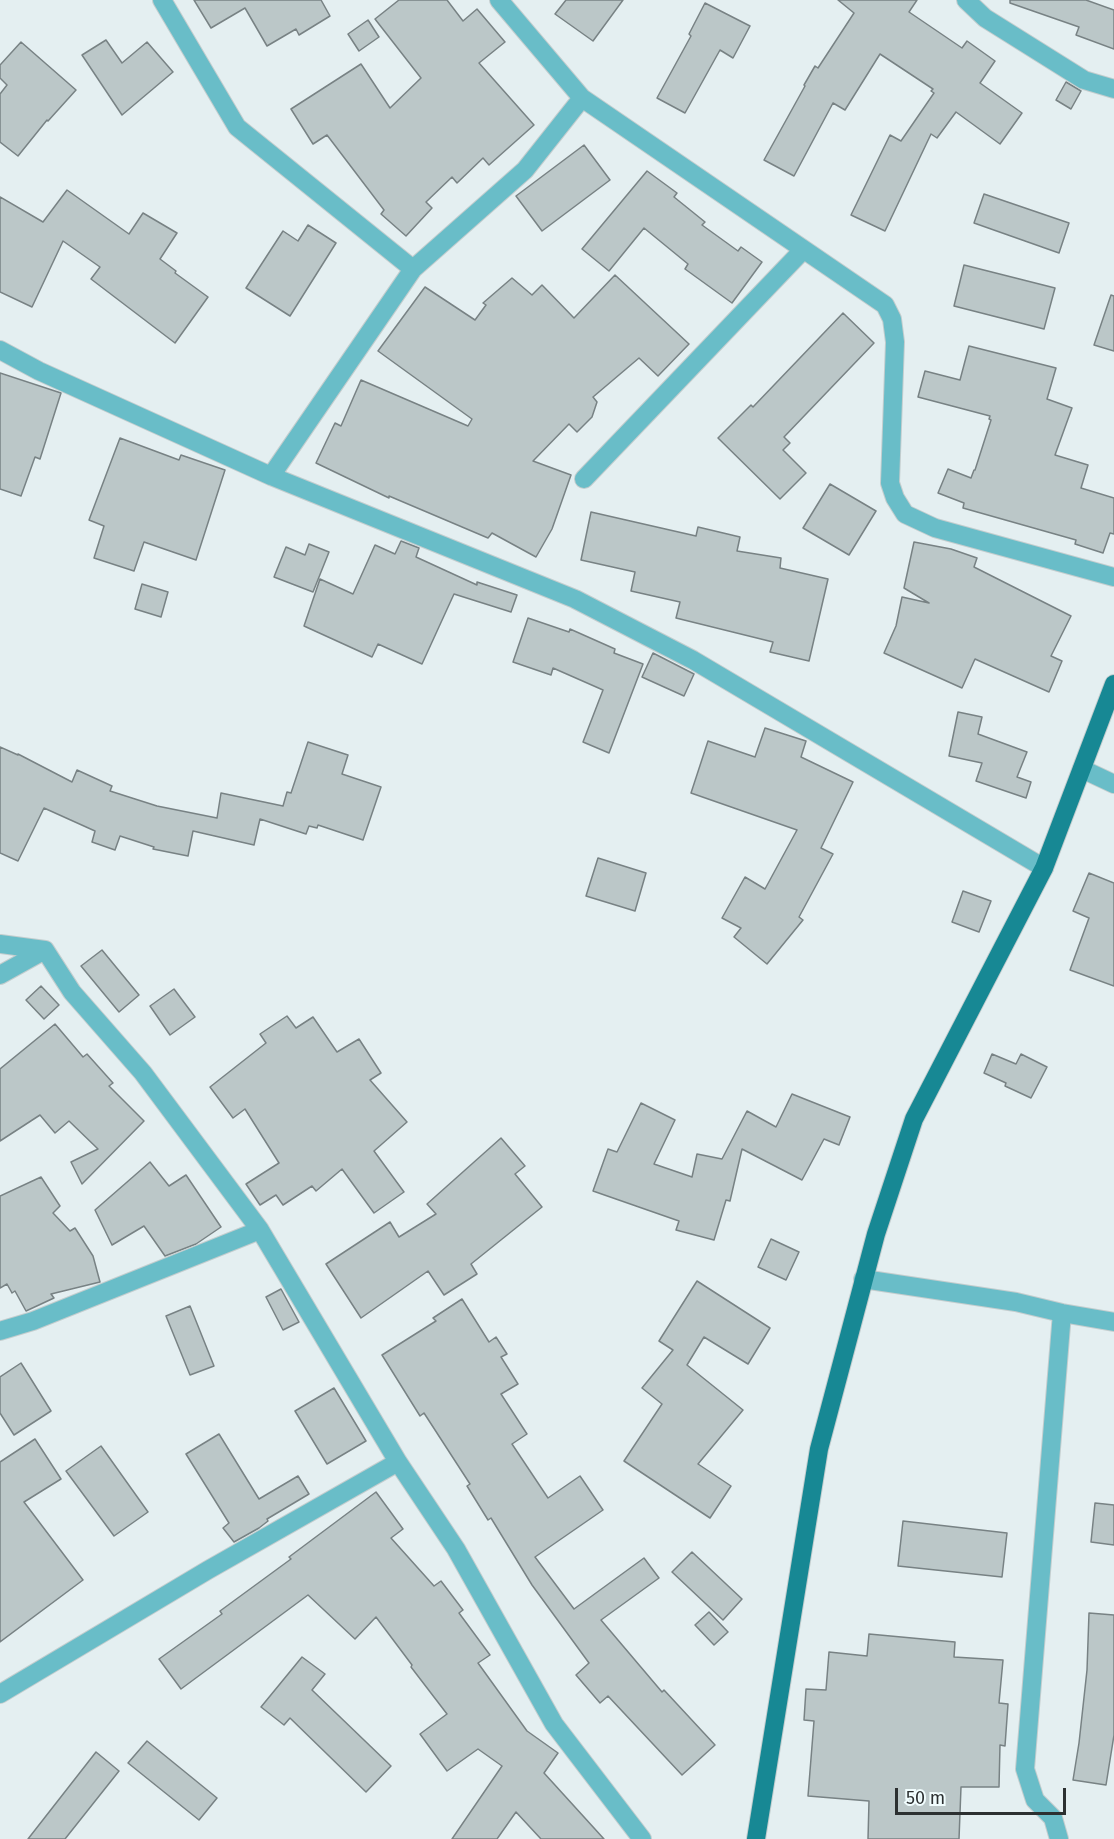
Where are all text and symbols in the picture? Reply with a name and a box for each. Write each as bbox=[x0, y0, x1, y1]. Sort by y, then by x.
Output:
scale bar bbox=[898, 1776, 1069, 1814]
text: 50 m bbox=[906, 1787, 945, 1809]

